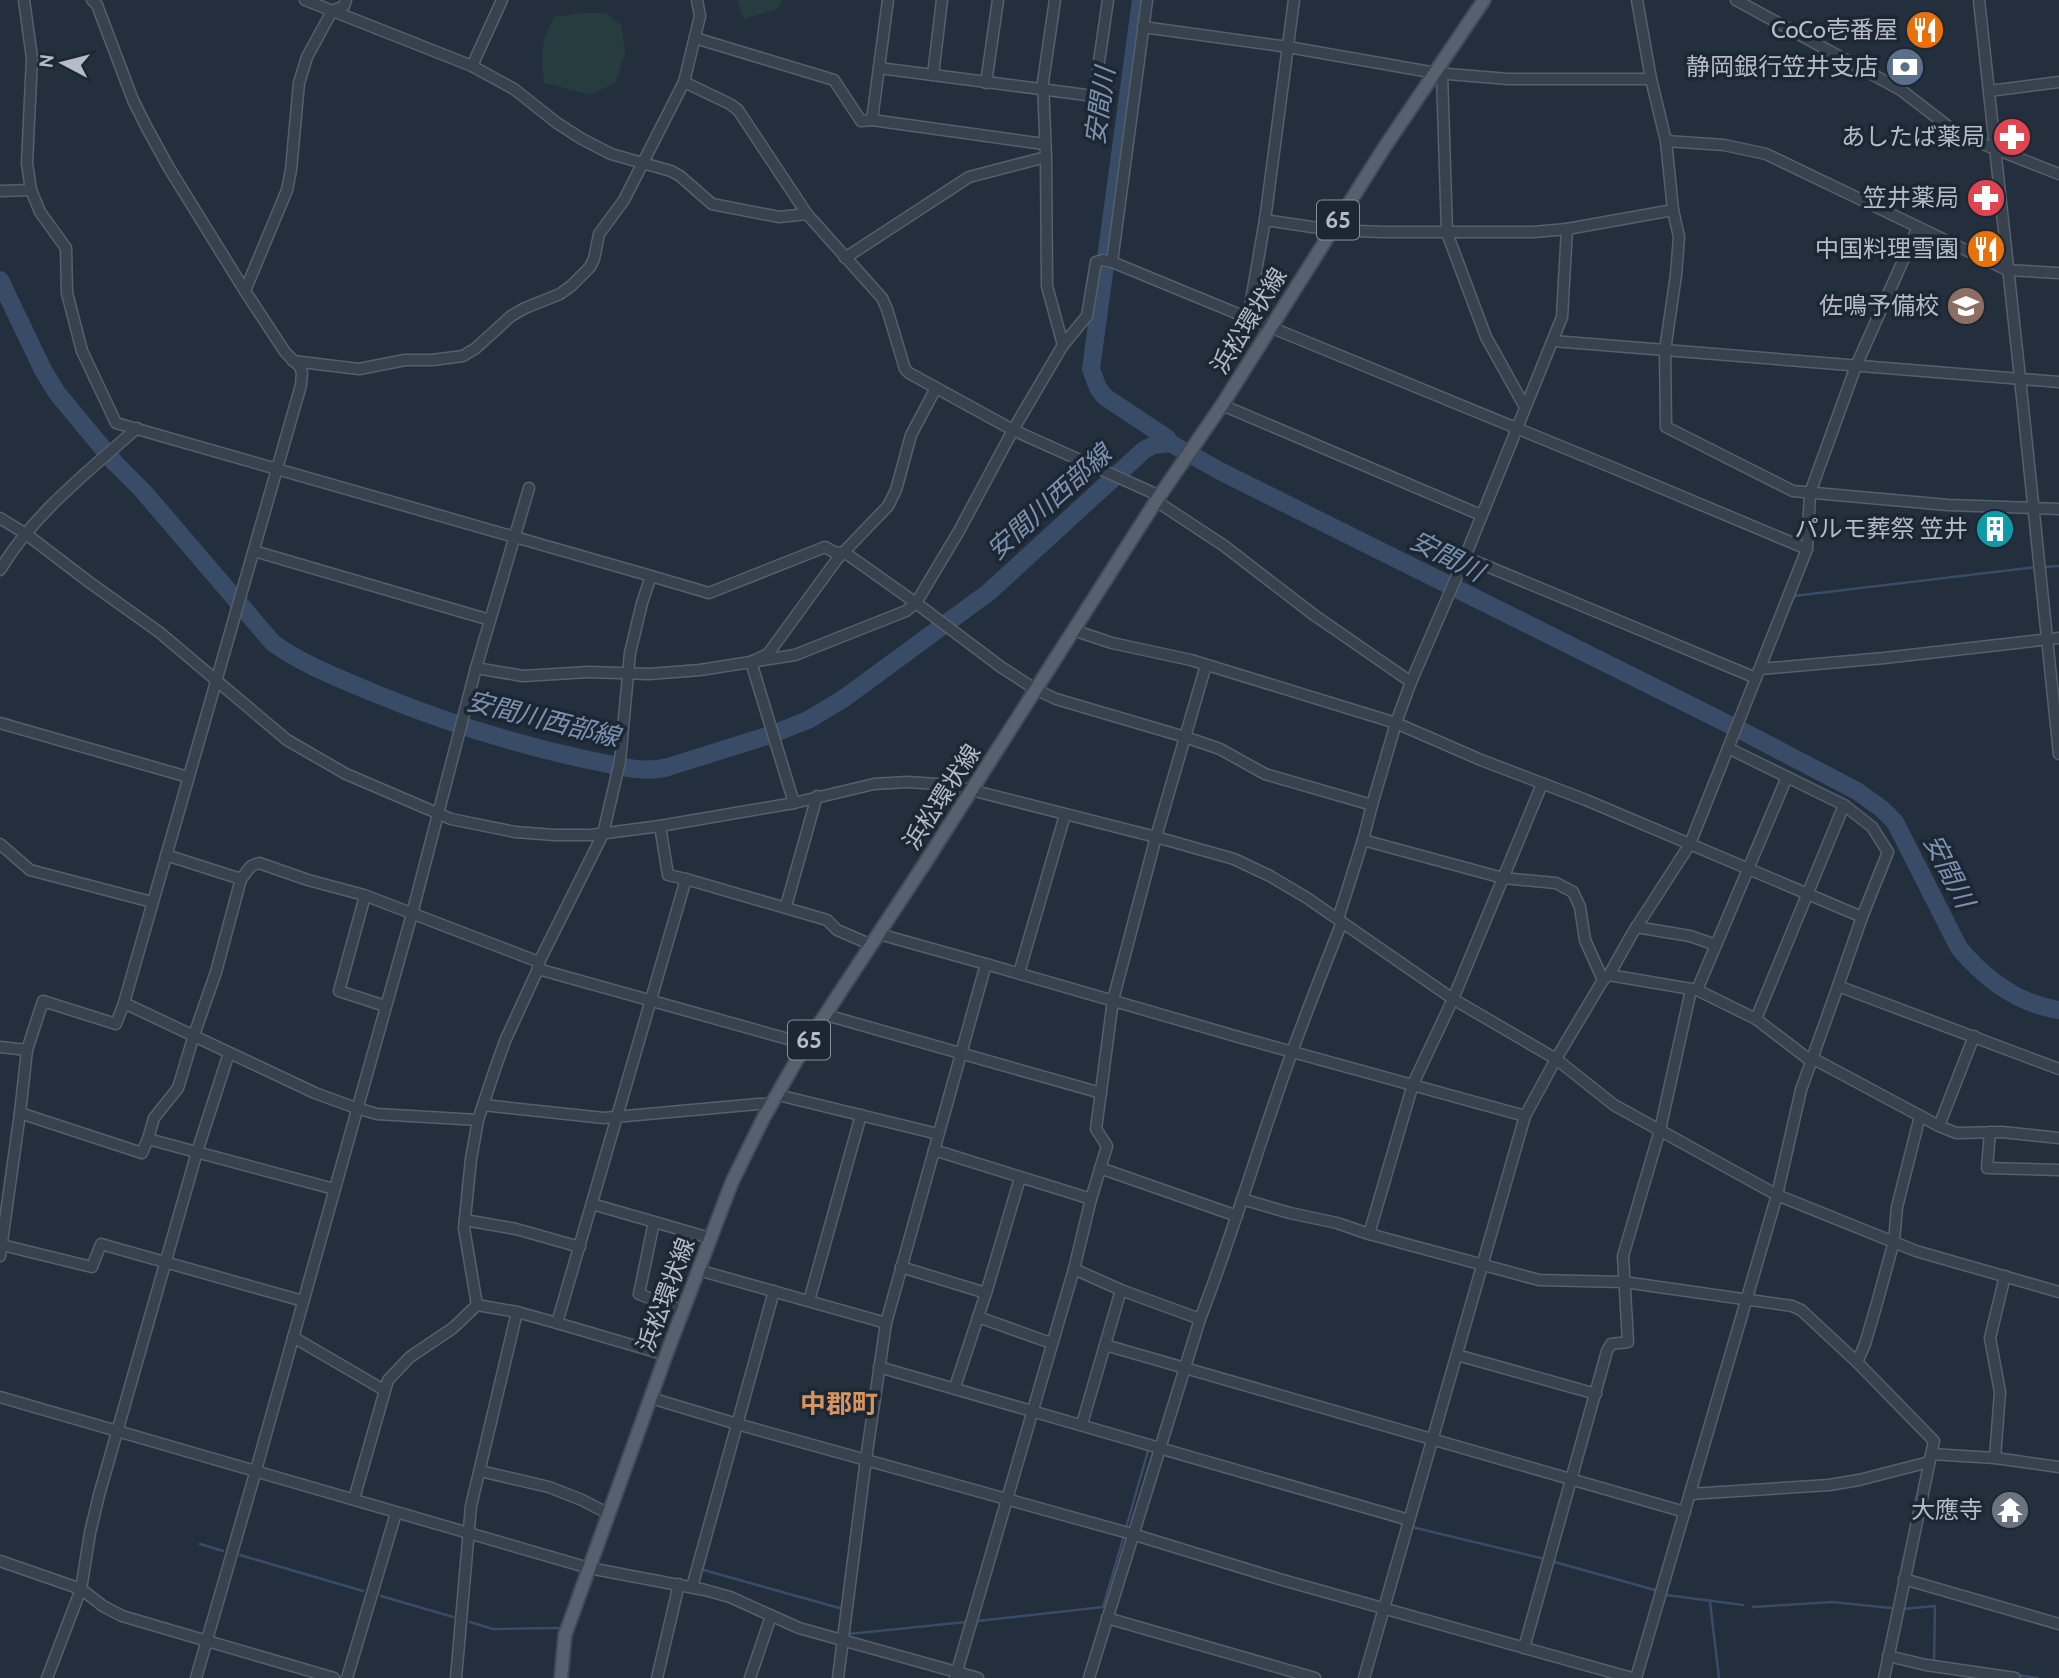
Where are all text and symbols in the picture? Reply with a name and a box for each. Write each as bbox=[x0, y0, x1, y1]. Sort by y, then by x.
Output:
restaurant icon: CoCo壱番屋 bbox=[1904, 9, 1946, 51]
place label: CoCo壱番屋 bbox=[1771, 15, 1898, 44]
north arrow bbox=[28, 28, 98, 98]
bank icon: 静岡銀行笠井支店 bbox=[1884, 46, 1926, 88]
place label: 静岡銀行笠井支店 bbox=[1686, 52, 1878, 81]
text: N bbox=[34, 53, 59, 69]
water label: 安間川 bbox=[1079, 62, 1122, 147]
pharmacy icon: あしたば薬局 bbox=[1991, 116, 2033, 158]
place label: あしたば薬局 bbox=[1841, 122, 1985, 151]
pharmacy icon: 笠井薬局 bbox=[1965, 177, 2007, 219]
place label: 笠井薬局 bbox=[1863, 183, 1959, 212]
road number: 65 bbox=[1317, 200, 1359, 240]
restaurant icon: 中国料理雪園 bbox=[1965, 228, 2007, 270]
place label: 中国料理雪園 bbox=[1815, 234, 1959, 263]
street label: 浜松環状線 bbox=[1204, 262, 1293, 379]
school or university icon: 佐鳴予備校 bbox=[1945, 285, 1987, 327]
place label: 佐鳴予備校 bbox=[1819, 291, 1939, 320]
water label: 安間川西部線 bbox=[980, 436, 1120, 566]
building icon: パルモ葬祭 笠井 bbox=[1974, 508, 2016, 550]
place label: パルモ葬祭 笠井 bbox=[1795, 514, 1968, 543]
water label: 安間川 bbox=[1405, 524, 1492, 589]
water label: 安間川西部線 bbox=[463, 685, 625, 754]
street label: 浜松環状線 bbox=[897, 739, 986, 855]
water label: 安間川 bbox=[1917, 829, 1982, 916]
road number: 65 bbox=[788, 1021, 830, 1060]
street label: 浜松環状線 bbox=[630, 1234, 701, 1356]
district label: 中郡町 bbox=[800, 1388, 878, 1420]
temple icon: 大應寺 bbox=[1989, 1489, 2031, 1531]
place label: 大應寺 bbox=[1911, 1495, 1983, 1524]

